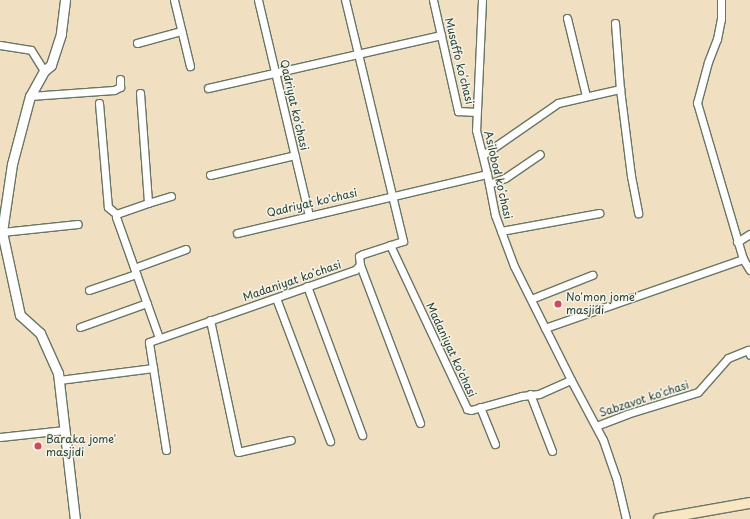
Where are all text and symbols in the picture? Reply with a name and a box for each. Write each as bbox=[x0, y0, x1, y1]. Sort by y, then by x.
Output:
street label: Musaffo koʻchasi bbox=[442, 16, 476, 106]
street label: Qadriyat koʻchasi bbox=[277, 58, 311, 152]
street label: Asilobod koʻchasi bbox=[481, 130, 515, 220]
street label: Qadriyat ko'chasi bbox=[265, 186, 359, 220]
street label: Madaniyat koʻchasi bbox=[241, 258, 343, 304]
place label: No'mon jome' masjidi bbox=[566, 291, 637, 317]
marker: No'mon jome' masjidi bbox=[553, 299, 563, 309]
street label: Madaniyat ko'chasi bbox=[423, 301, 479, 399]
street label: Sabzavot ko'chasi bbox=[597, 378, 691, 420]
place label: Baraka jome' masjidi bbox=[46, 433, 117, 459]
marker: Baraka jome' masjidi bbox=[33, 441, 43, 451]

